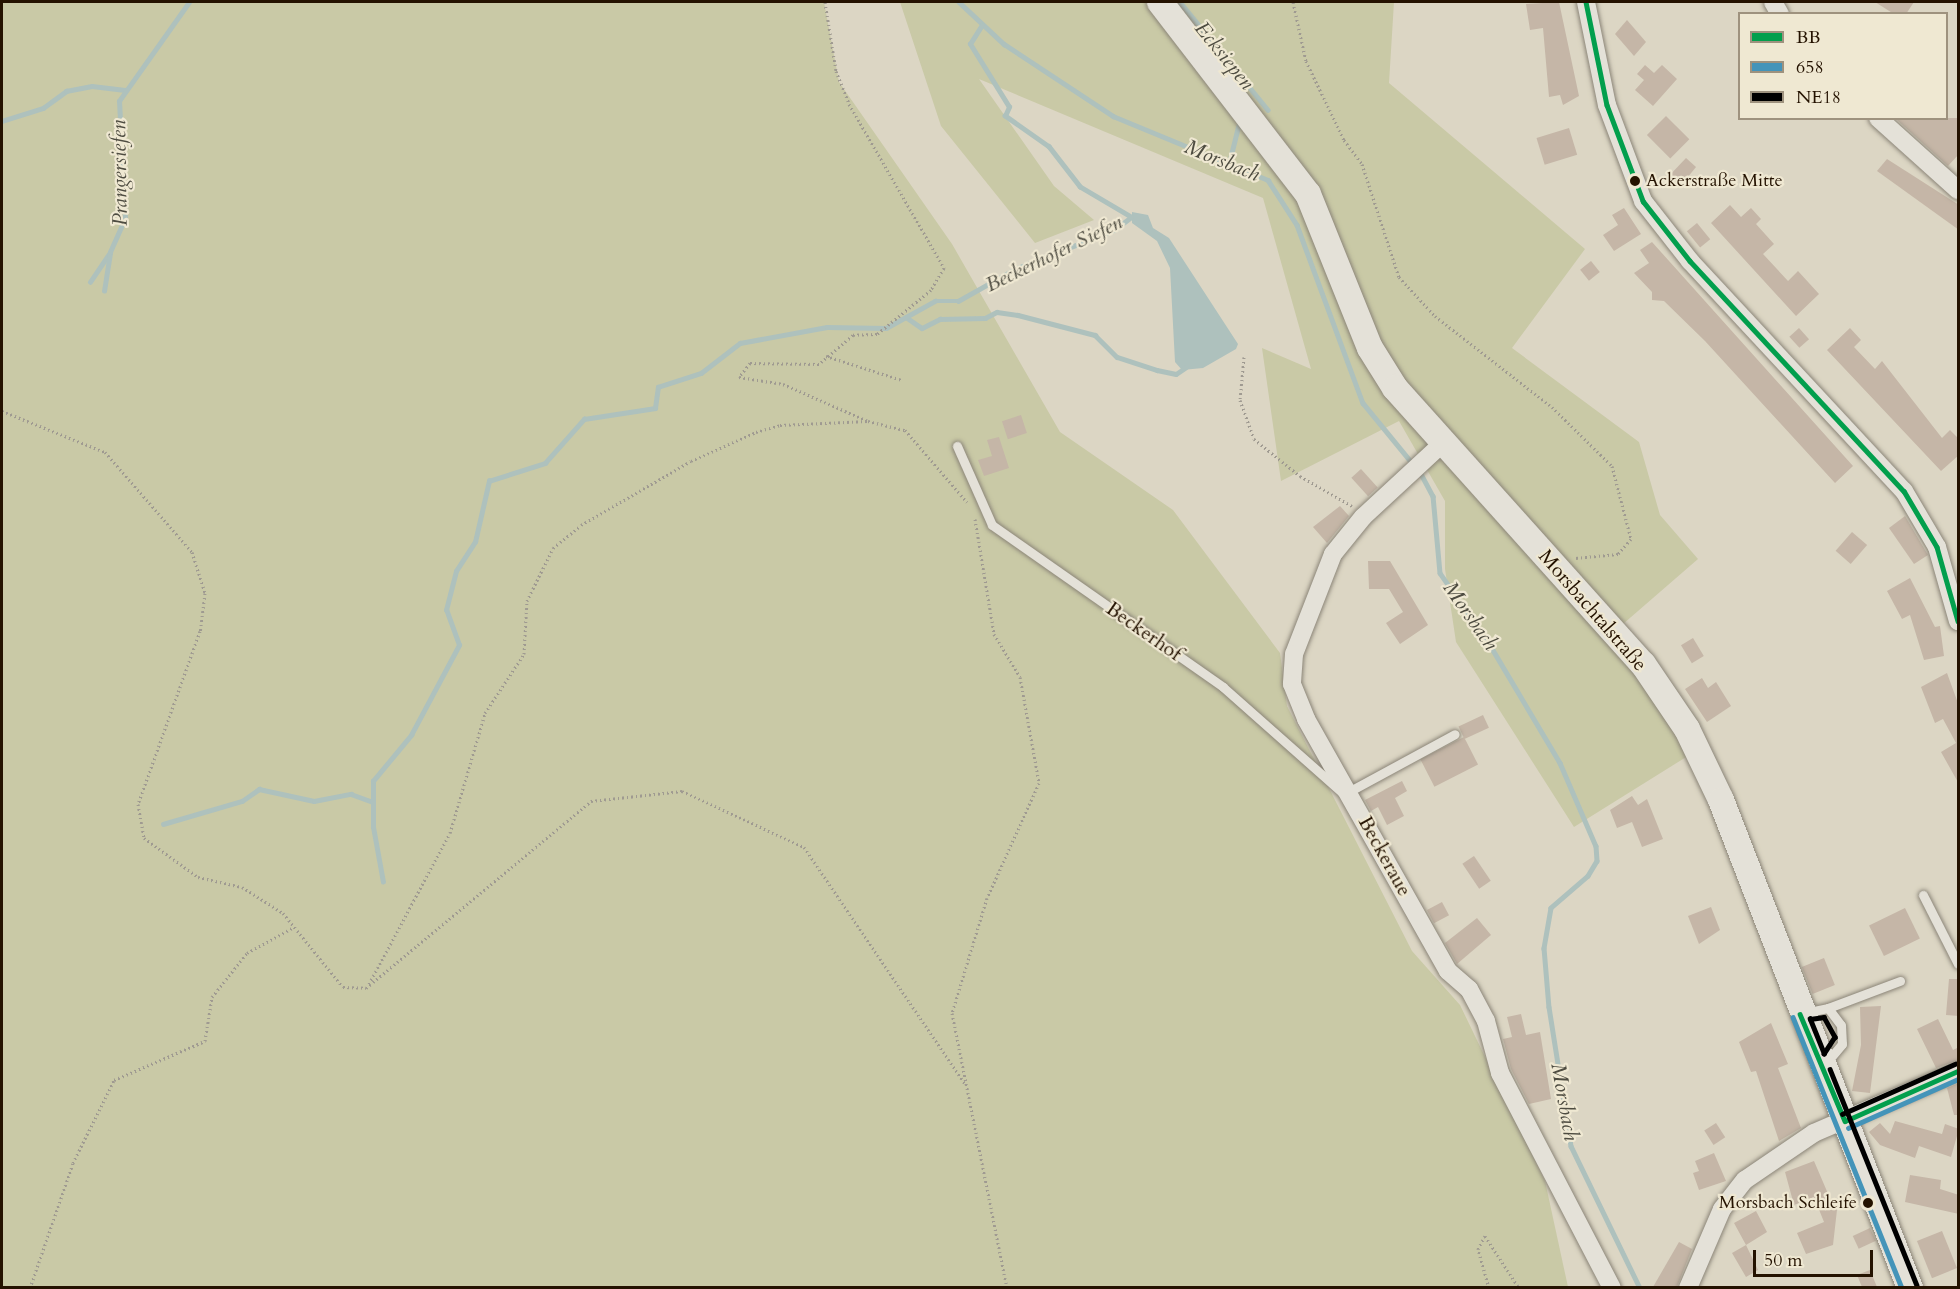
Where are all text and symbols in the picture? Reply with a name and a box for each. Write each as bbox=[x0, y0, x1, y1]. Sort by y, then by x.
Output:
legend bbox=[1738, 12, 1948, 120]
water label: Ecksiepen bbox=[1189, 17, 1259, 95]
text: BB bbox=[1796, 25, 1820, 50]
text: 658 bbox=[1796, 55, 1824, 80]
text: NE18 bbox=[1796, 85, 1841, 110]
water label: Prangersiefen bbox=[106, 120, 134, 226]
water label: Morsbach bbox=[1181, 135, 1263, 187]
place label: Ackerstraße Mitte bbox=[1646, 170, 1783, 192]
marker: Ackerstraße Mitte bbox=[1629, 175, 1641, 187]
water label: Beckerhofer Siefen bbox=[981, 210, 1127, 298]
street label: Morsbachtalstraße bbox=[1534, 544, 1652, 676]
water label: Morsbach bbox=[1437, 577, 1503, 655]
street label: Beckerhof bbox=[1102, 596, 1186, 666]
street label: Beckeraue bbox=[1353, 812, 1417, 900]
water label: Morsbach bbox=[1545, 1061, 1583, 1143]
place label: Morsbach Schleife bbox=[1719, 1192, 1857, 1214]
marker: Morsbach Schleife bbox=[1862, 1197, 1874, 1209]
scale bar bbox=[1756, 1238, 1876, 1276]
text: 50 m bbox=[1764, 1248, 1803, 1273]

